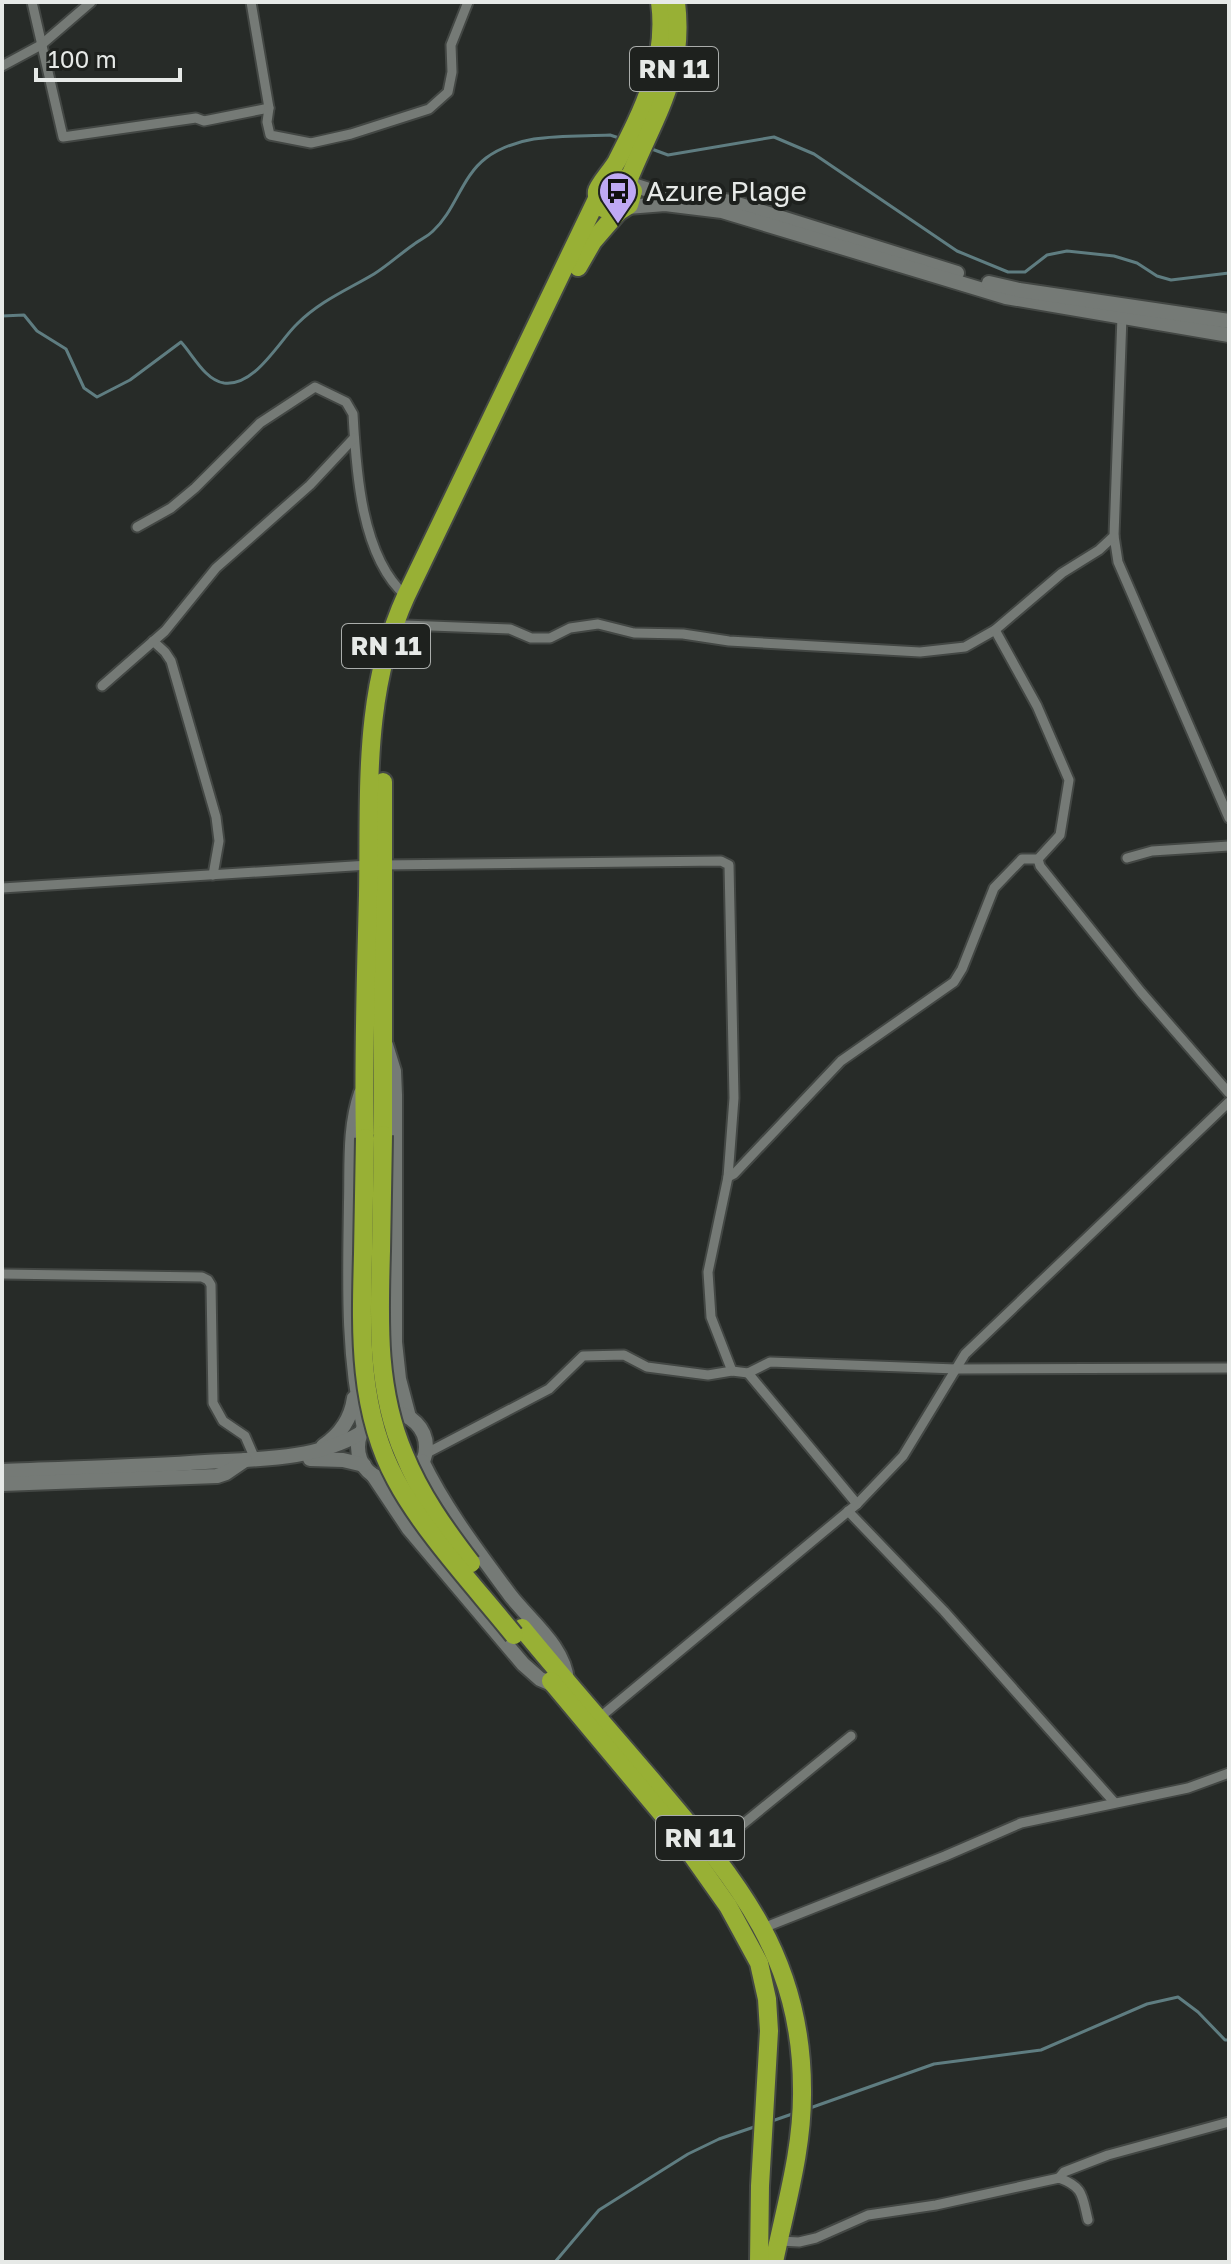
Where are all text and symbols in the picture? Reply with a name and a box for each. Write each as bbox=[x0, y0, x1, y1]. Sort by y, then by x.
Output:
scale bar bbox=[36, 32, 180, 82]
text: 100 m bbox=[48, 44, 117, 73]
road number: RN 11 bbox=[630, 47, 718, 91]
bus stop icon: Azure Plage bbox=[597, 170, 639, 225]
place label: Azure Plage bbox=[646, 174, 807, 207]
road number: RN 11 bbox=[342, 624, 430, 668]
road number: RN 11 bbox=[656, 1816, 744, 1860]

